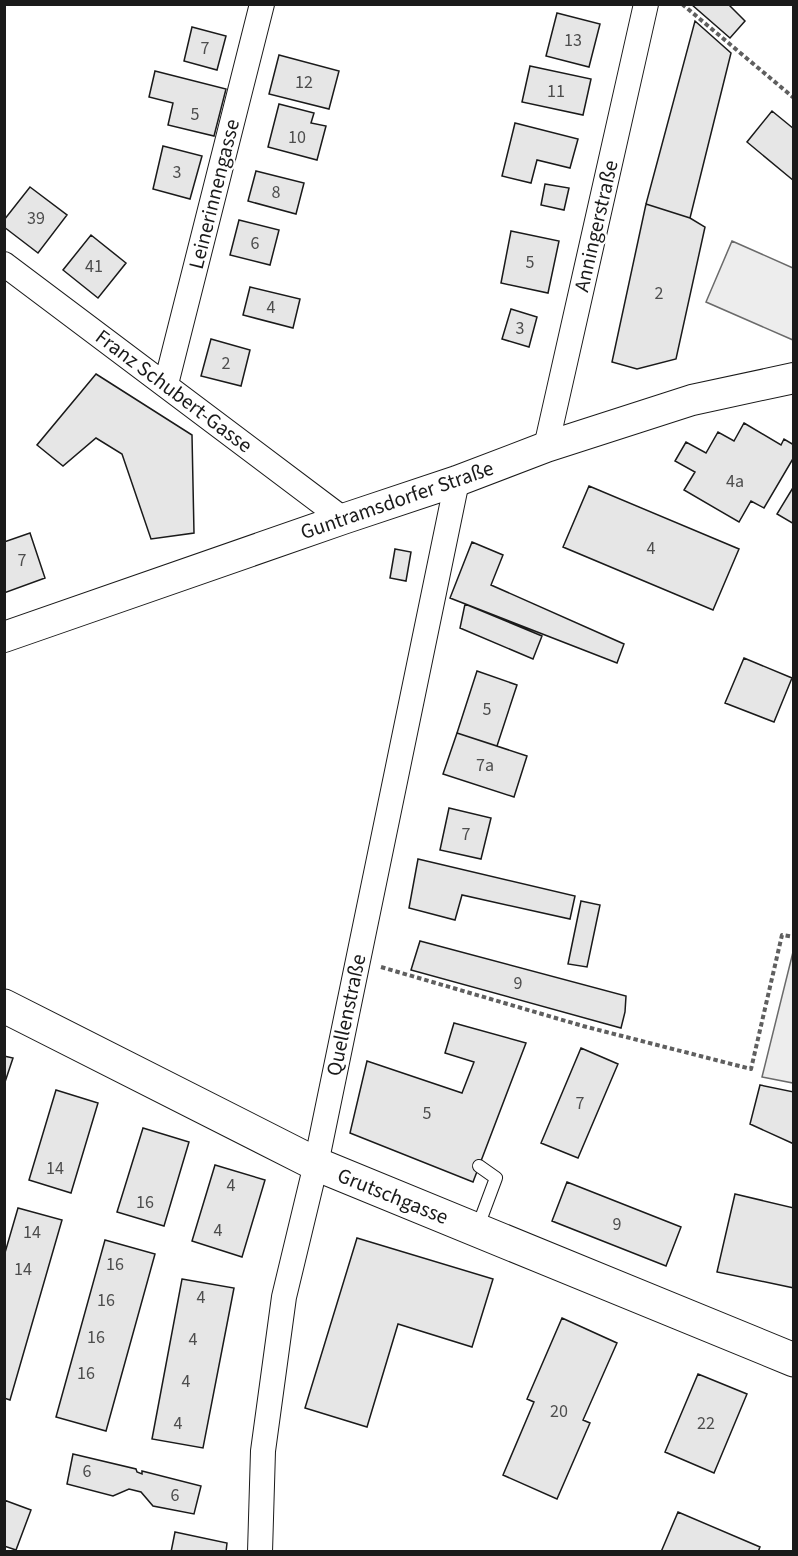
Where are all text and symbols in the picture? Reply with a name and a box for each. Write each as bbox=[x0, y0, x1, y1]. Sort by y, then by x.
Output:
house number: 13 bbox=[564, 28, 582, 53]
house number: 7 bbox=[201, 36, 210, 61]
house number: 12 bbox=[295, 70, 313, 95]
house number: 11 bbox=[547, 79, 565, 104]
house number: 5 bbox=[191, 102, 200, 127]
street label: Leinerinnengasse bbox=[181, 116, 247, 272]
house number: 10 bbox=[288, 125, 306, 150]
street label: Anningerstraße bbox=[566, 157, 626, 295]
house number: 3 bbox=[173, 160, 182, 185]
house number: 8 bbox=[272, 180, 281, 205]
house number: 39 bbox=[27, 206, 45, 231]
house number: 6 bbox=[251, 231, 260, 256]
house number: 5 bbox=[526, 250, 535, 275]
house number: 41 bbox=[85, 254, 103, 279]
house number: 2 bbox=[655, 281, 664, 306]
house number: 4 bbox=[267, 295, 276, 320]
house number: 3 bbox=[516, 316, 525, 341]
street label: Franz Schubert-Gasse bbox=[89, 322, 259, 460]
house number: 2 bbox=[222, 351, 231, 376]
street label: Guntramsdorfer Straße bbox=[296, 453, 498, 547]
house number: 4a bbox=[726, 469, 744, 494]
house number: 4 bbox=[647, 536, 656, 561]
house number: 7 bbox=[18, 548, 27, 573]
house number: 5 bbox=[483, 697, 492, 722]
house number: 7a bbox=[476, 753, 494, 778]
house number: 7 bbox=[462, 822, 471, 847]
street label: Quellenstraße bbox=[318, 951, 374, 1079]
house number: 9 bbox=[514, 971, 523, 996]
house number: 7 bbox=[576, 1091, 585, 1116]
house number: 5 bbox=[423, 1101, 432, 1126]
house number: 14 bbox=[46, 1156, 64, 1181]
street label: Grutschgasse bbox=[333, 1160, 453, 1232]
house number: 4 bbox=[227, 1173, 236, 1198]
house number: 16 bbox=[136, 1190, 154, 1215]
house number: 9 bbox=[613, 1212, 622, 1237]
house number: 4 bbox=[214, 1218, 223, 1243]
house number: 14 bbox=[23, 1220, 41, 1245]
house number: 16 bbox=[106, 1252, 124, 1277]
house number: 14 bbox=[14, 1257, 32, 1282]
house number: 4 bbox=[197, 1285, 206, 1310]
house number: 16 bbox=[97, 1288, 115, 1313]
house number: 16 bbox=[87, 1325, 105, 1350]
house number: 4 bbox=[189, 1327, 198, 1352]
house number: 16 bbox=[77, 1361, 95, 1386]
house number: 4 bbox=[182, 1369, 191, 1394]
house number: 20 bbox=[550, 1399, 568, 1424]
house number: 4 bbox=[174, 1411, 183, 1436]
house number: 22 bbox=[697, 1411, 715, 1436]
house number: 6 bbox=[83, 1459, 92, 1484]
house number: 6 bbox=[171, 1483, 180, 1508]

